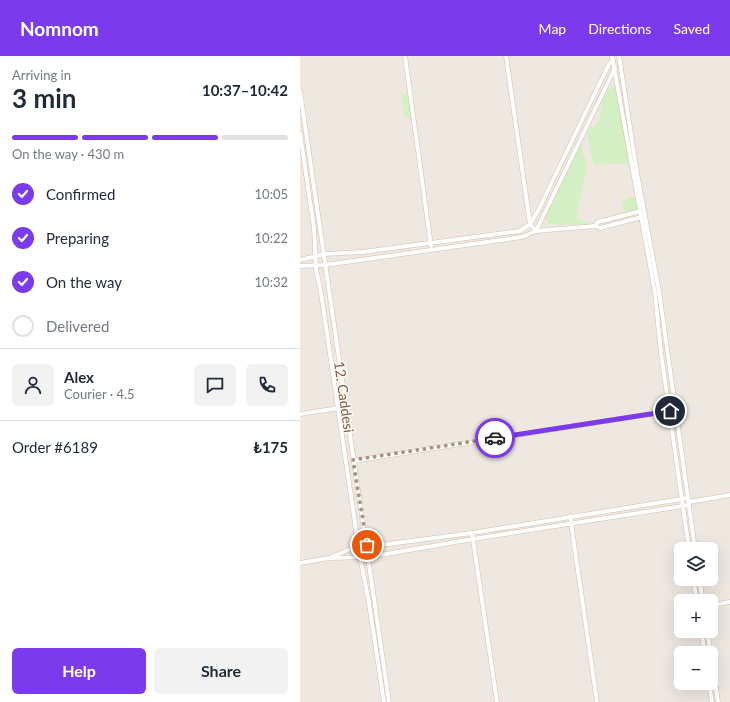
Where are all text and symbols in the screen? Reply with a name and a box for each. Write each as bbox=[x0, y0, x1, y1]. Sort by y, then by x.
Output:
text: Nomnom bbox=[20, 17, 99, 40]
text: Map bbox=[539, 20, 566, 37]
text: Directions bbox=[588, 20, 651, 37]
text: Saved bbox=[673, 20, 710, 37]
text: Arriving in bbox=[12, 67, 71, 83]
text: 10:37–10:42 bbox=[202, 81, 288, 99]
text: 3 min bbox=[12, 82, 76, 114]
text: On the way · 430 m bbox=[12, 146, 124, 162]
icon: check bbox=[12, 183, 34, 205]
text: Confirmed bbox=[46, 185, 115, 203]
text: 10:05 bbox=[255, 186, 288, 202]
icon: check bbox=[12, 227, 34, 249]
text: Preparing bbox=[46, 229, 109, 247]
text: 10:22 bbox=[255, 230, 288, 246]
icon: check bbox=[12, 271, 34, 293]
text: On the way bbox=[46, 273, 122, 291]
text: 10:32 bbox=[255, 274, 288, 290]
text: Delivered bbox=[46, 317, 109, 335]
street label: 12. Caddesi bbox=[331, 360, 358, 434]
button: person bbox=[12, 364, 54, 406]
button: chat bbox=[194, 364, 236, 406]
button: phone bbox=[246, 364, 288, 406]
text: Alex bbox=[64, 368, 94, 386]
text: Courier · 4.5 bbox=[64, 386, 135, 402]
pin bbox=[653, 394, 687, 428]
icon: home bbox=[659, 400, 681, 422]
courier bbox=[475, 418, 515, 458]
icon: car bbox=[484, 427, 506, 449]
text: Order #6189 bbox=[12, 438, 98, 456]
text: ₺175 bbox=[253, 438, 288, 456]
pin bbox=[350, 528, 384, 562]
icon: bag bbox=[356, 534, 378, 556]
map controls bbox=[674, 542, 718, 690]
button: layers bbox=[674, 542, 718, 586]
button: + bbox=[674, 594, 718, 638]
button: − bbox=[674, 646, 718, 690]
button: Help bbox=[12, 648, 146, 694]
button: Share bbox=[154, 648, 288, 694]

